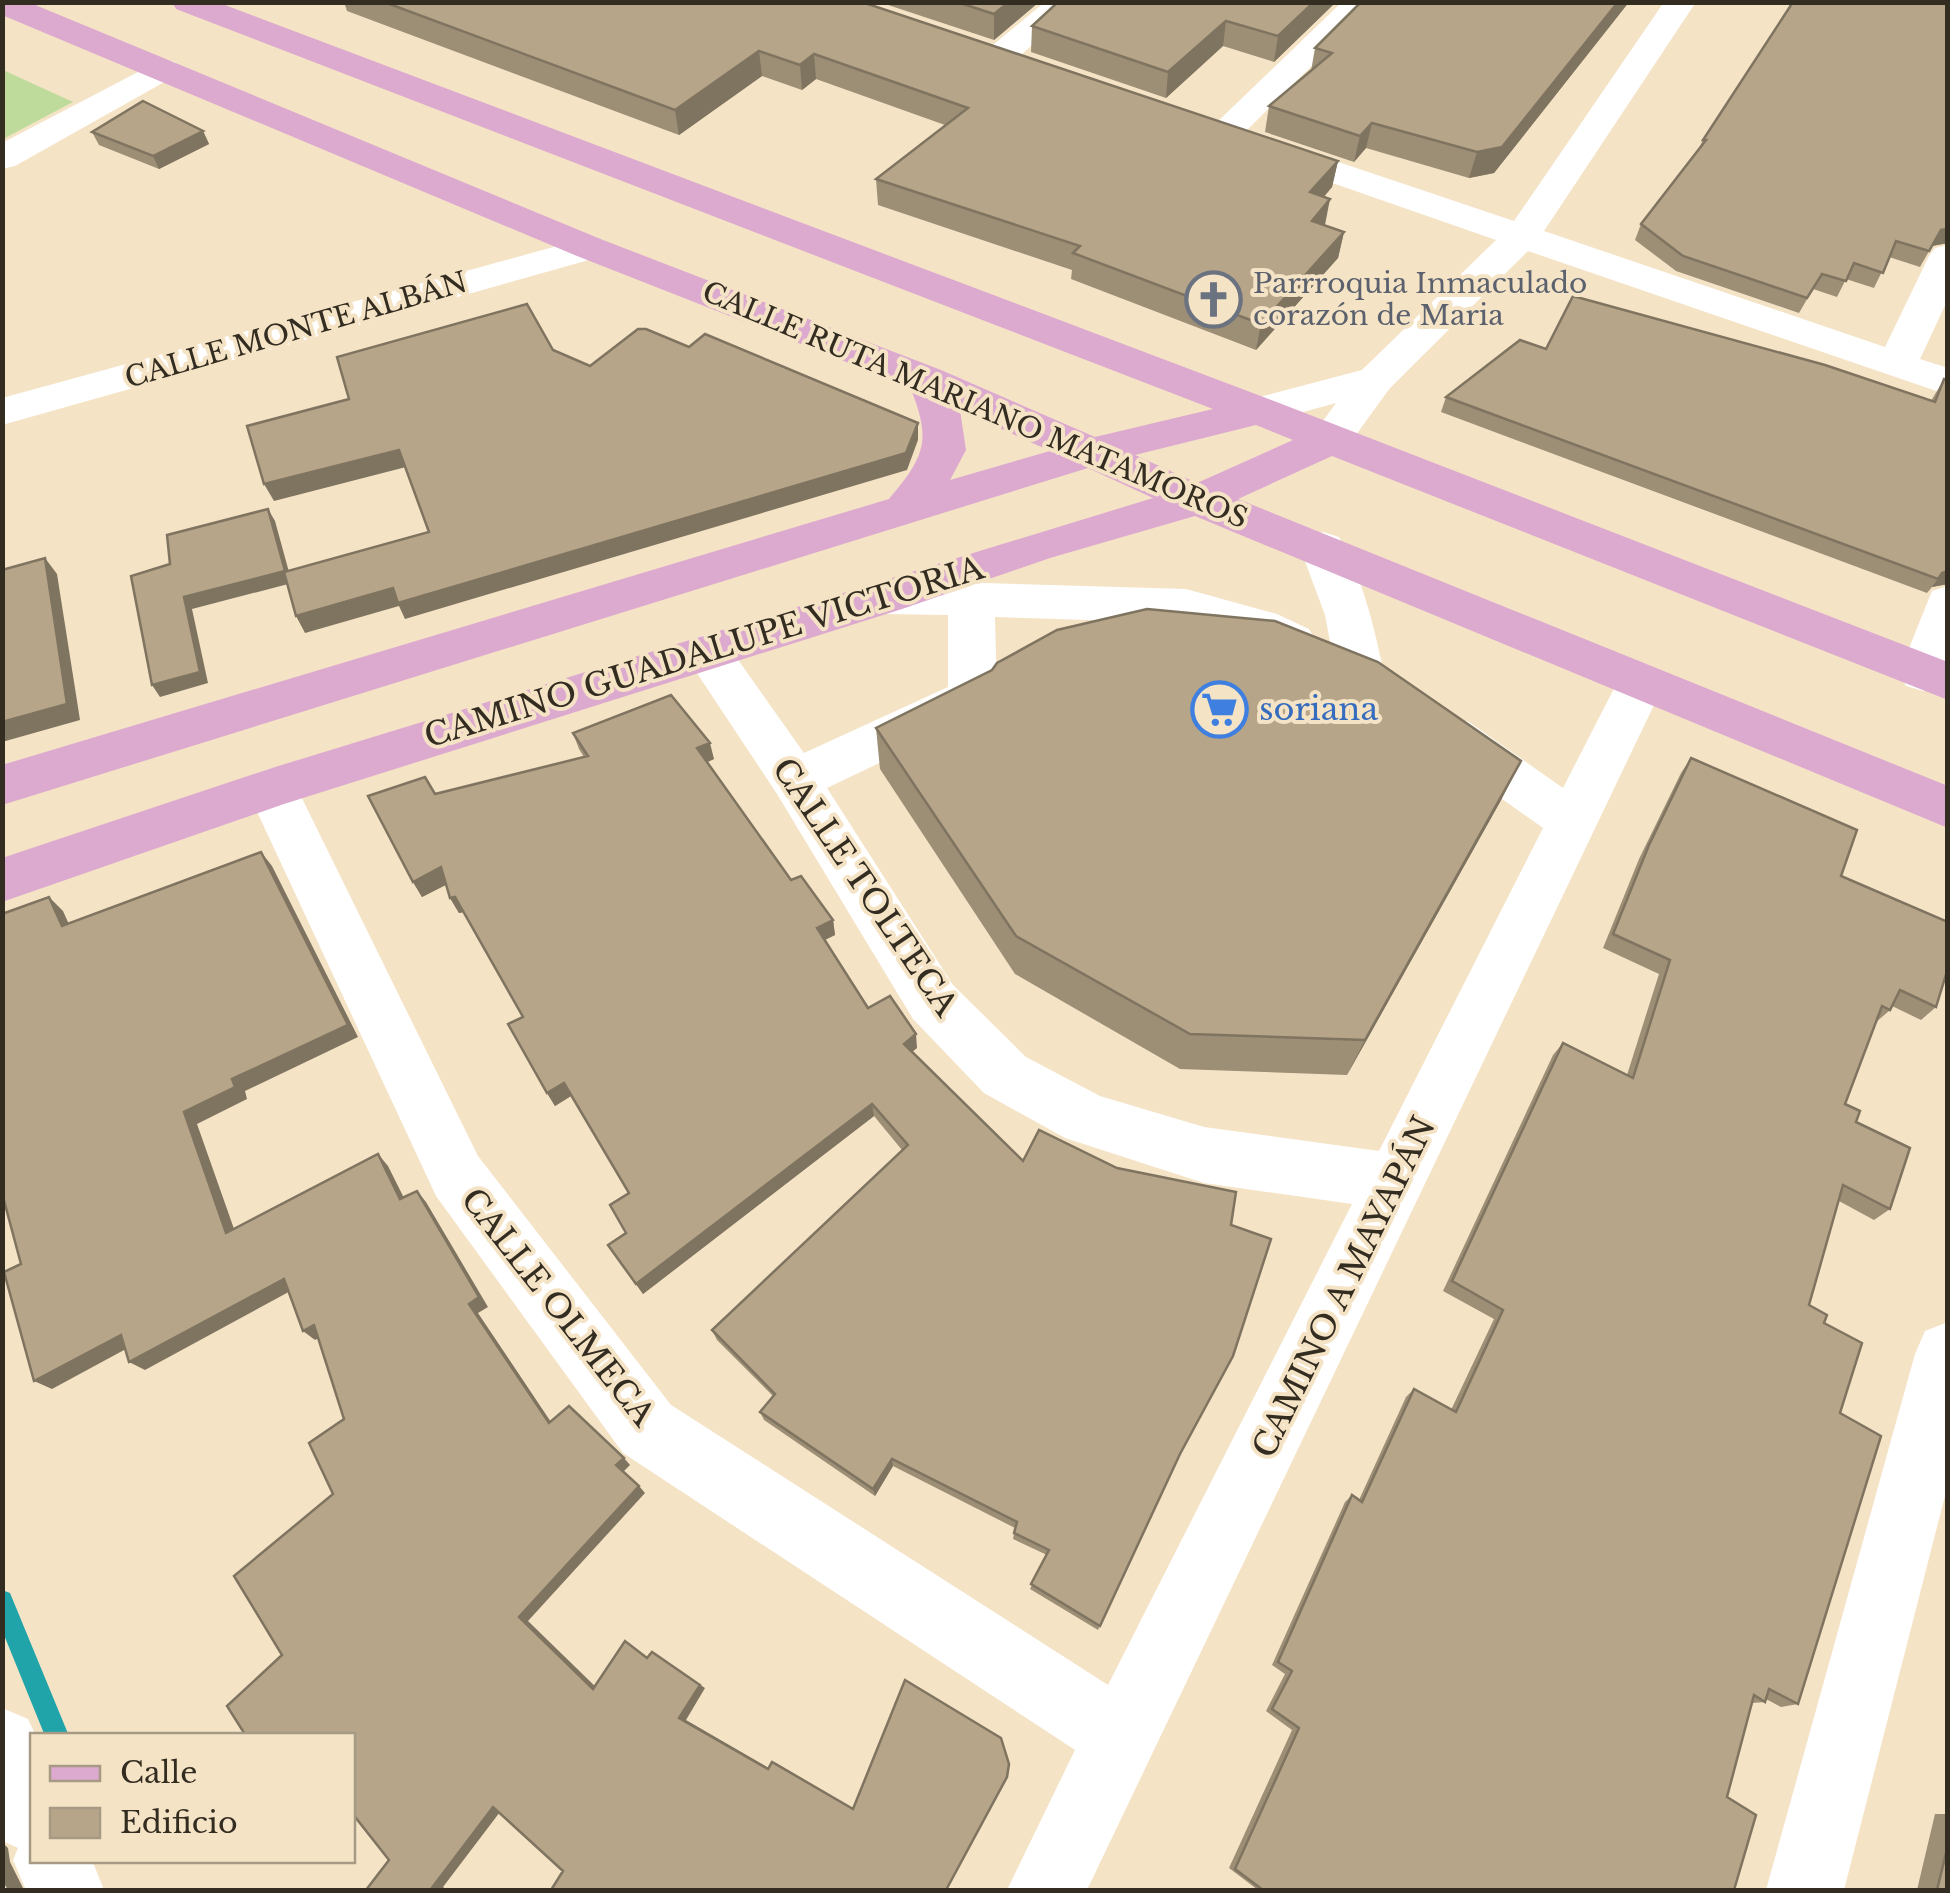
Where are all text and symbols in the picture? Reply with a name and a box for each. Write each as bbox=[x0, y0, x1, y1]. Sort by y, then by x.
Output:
street label: CALLE MONTE ALBÁN bbox=[121, 264, 471, 396]
place label: Parrroquia Inmaculado corazón de Maria bbox=[1253, 266, 1587, 333]
church icon: Parrroquia Inmaculado corazón de Maria bbox=[1184, 269, 1244, 329]
street label: CALLE RUTA MARIANO MATAMOROS bbox=[697, 274, 1253, 536]
street label: CAMINO GUADALUPE VICTORIA bbox=[420, 547, 990, 756]
supermarket icon: soriana bbox=[1190, 679, 1250, 739]
place label: soriana bbox=[1259, 689, 1378, 729]
street label: CALLE TOLTECA bbox=[764, 750, 967, 1025]
street label: CAMINO A MAYAPÁN bbox=[1244, 1110, 1444, 1464]
street label: CALLE OLMECA bbox=[453, 1180, 664, 1435]
legend bbox=[30, 1733, 355, 1863]
text: Calle bbox=[120, 1754, 197, 1791]
text: Edificio bbox=[120, 1804, 238, 1841]

